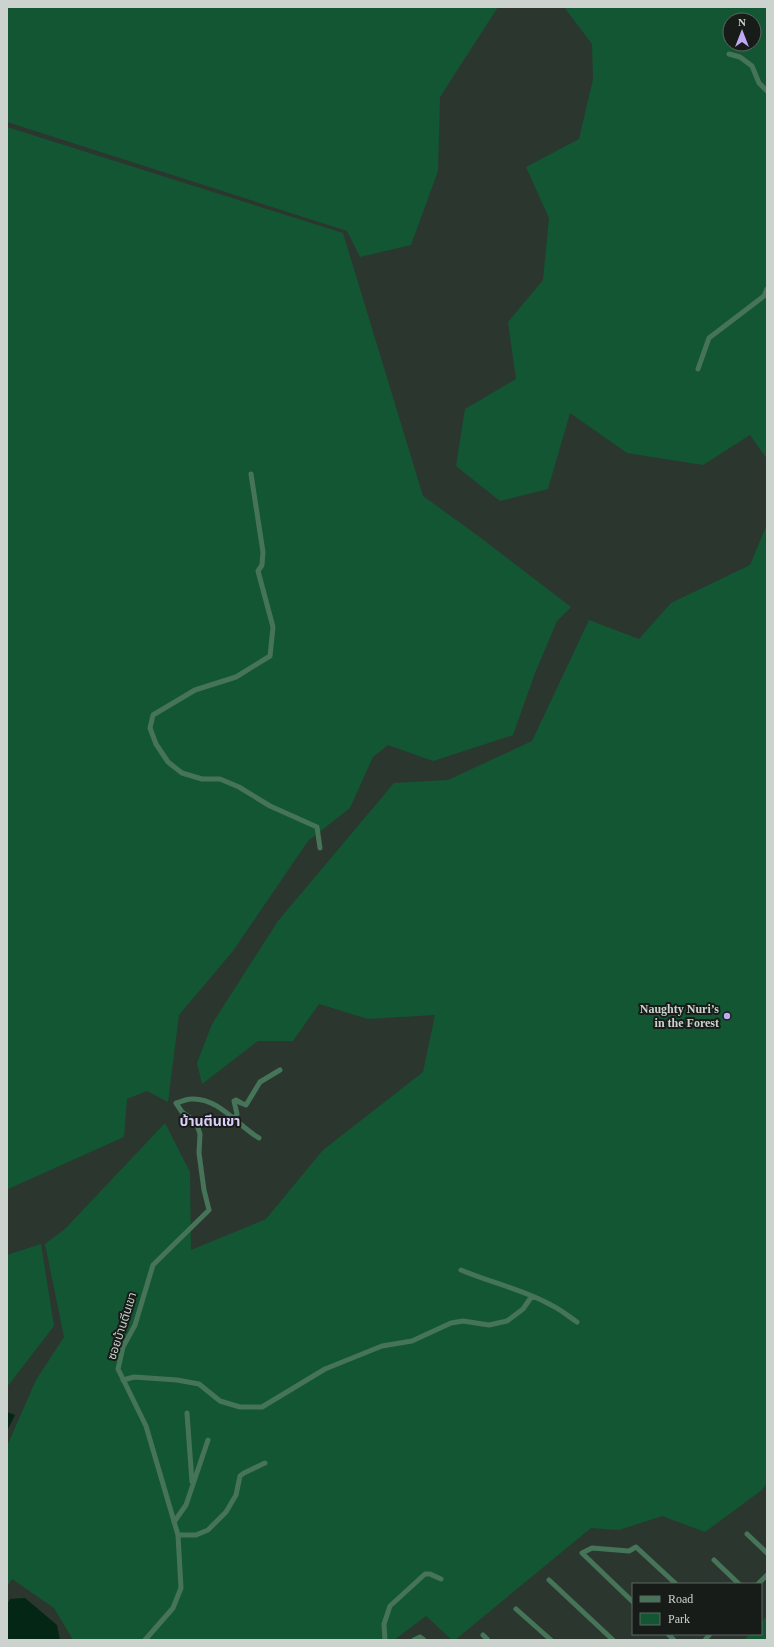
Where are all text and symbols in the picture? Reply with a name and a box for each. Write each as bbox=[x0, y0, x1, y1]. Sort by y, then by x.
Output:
north arrow bbox=[722, 12, 762, 52]
text: N bbox=[738, 16, 746, 28]
place label: Naughty Nuri’s in the Forest bbox=[640, 1002, 719, 1030]
marker: Naughty Nuri’s in the Forest bbox=[722, 1011, 732, 1021]
district label: บ้านตีนเขา bbox=[180, 1114, 240, 1129]
street label: ซอยบ้านตีนเขา bbox=[105, 1291, 139, 1361]
legend bbox=[632, 1583, 762, 1635]
text: Road bbox=[668, 1592, 693, 1606]
text: Park bbox=[668, 1612, 690, 1626]

